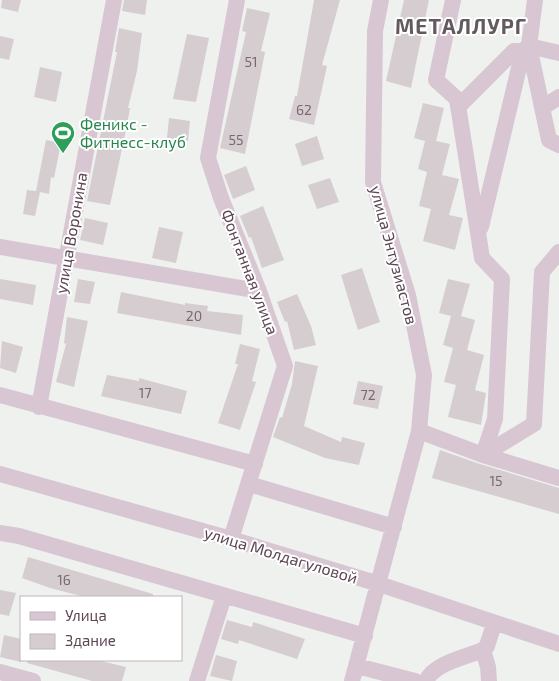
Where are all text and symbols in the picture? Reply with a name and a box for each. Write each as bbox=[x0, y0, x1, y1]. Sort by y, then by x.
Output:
district label: МЕТАЛЛУРГ bbox=[395, 13, 527, 38]
house number: 51 bbox=[244, 53, 258, 70]
house number: 62 bbox=[296, 101, 312, 118]
place label: Феникс - Фитнесс-клуб bbox=[80, 114, 186, 152]
sports icon: Феникс - Фитнесс-клуб bbox=[50, 120, 76, 154]
house number: 55 bbox=[228, 131, 244, 148]
street label: улица Воронина bbox=[51, 171, 91, 295]
street label: улица Энтузиастов bbox=[366, 183, 422, 327]
street label: Фонтанная улица bbox=[217, 206, 283, 338]
house number: 20 bbox=[186, 307, 202, 324]
house number: 17 bbox=[139, 384, 151, 401]
house number: 72 bbox=[360, 386, 376, 403]
house number: 15 bbox=[489, 472, 503, 489]
street label: улица Молдагуловой bbox=[202, 522, 360, 588]
house number: 16 bbox=[57, 571, 71, 588]
legend bbox=[20, 596, 182, 661]
text: Улица bbox=[65, 606, 107, 624]
text: Здание bbox=[65, 631, 116, 649]

